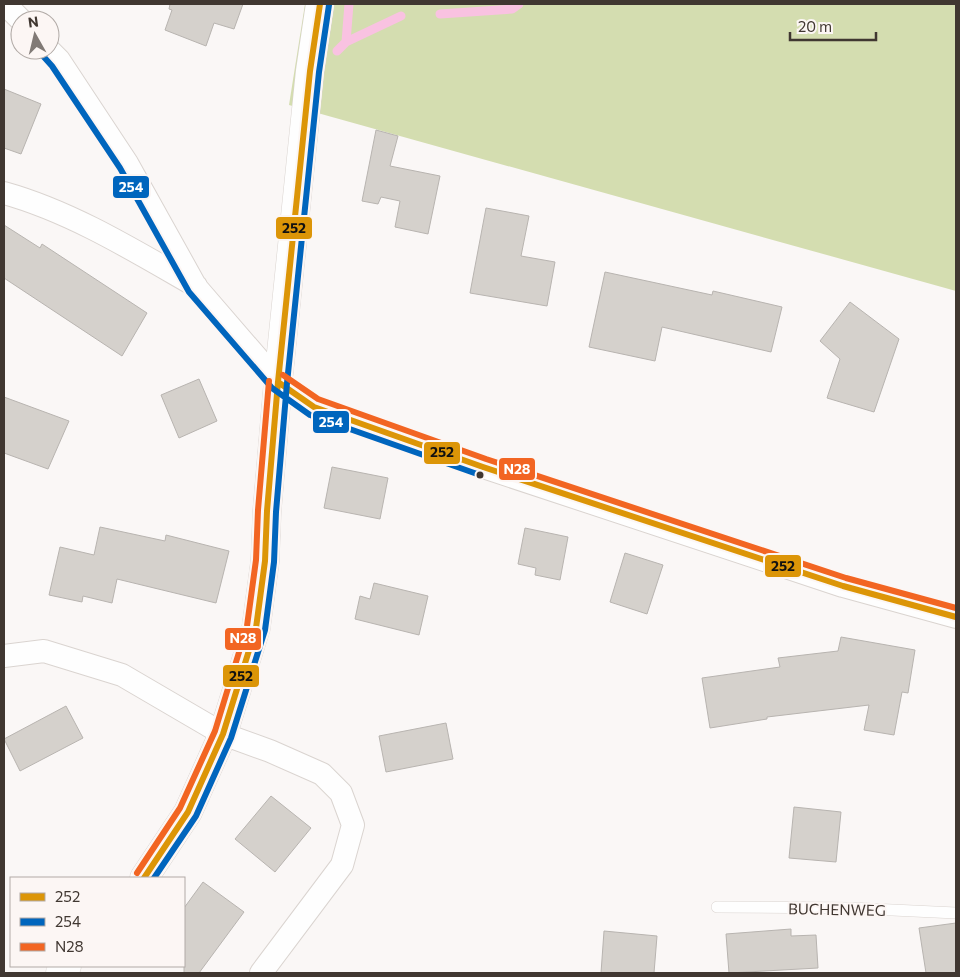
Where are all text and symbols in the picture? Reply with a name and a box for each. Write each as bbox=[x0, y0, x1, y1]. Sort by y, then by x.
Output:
north arrow bbox=[10, 10, 60, 60]
scale bar bbox=[790, 10, 876, 42]
text: N bbox=[27, 12, 40, 31]
text: 20 m bbox=[798, 17, 832, 35]
line badge: 254 bbox=[112, 175, 150, 199]
text: 254 bbox=[119, 178, 144, 195]
line badge: 252 bbox=[275, 216, 313, 240]
text: 252 bbox=[282, 219, 306, 236]
line badge: 254 bbox=[312, 410, 350, 434]
text: 254 bbox=[319, 413, 344, 430]
line badge: 252 bbox=[423, 441, 461, 465]
text: 252 bbox=[430, 443, 454, 460]
line badge: N28 bbox=[498, 457, 536, 481]
text: N28 bbox=[503, 460, 531, 477]
unlabelled marker bbox=[475, 470, 485, 480]
line badge: 252 bbox=[764, 554, 802, 578]
text: 252 bbox=[771, 557, 795, 574]
line badge: N28 bbox=[224, 627, 262, 651]
text: N28 bbox=[229, 629, 257, 646]
line badge: 252 bbox=[222, 664, 260, 688]
text: 252 bbox=[229, 667, 253, 684]
legend bbox=[10, 877, 185, 967]
text: 252 bbox=[55, 887, 80, 905]
street label: BUCHENWEG bbox=[788, 899, 886, 919]
text: 254 bbox=[55, 912, 81, 930]
text: N28 bbox=[55, 937, 84, 955]

